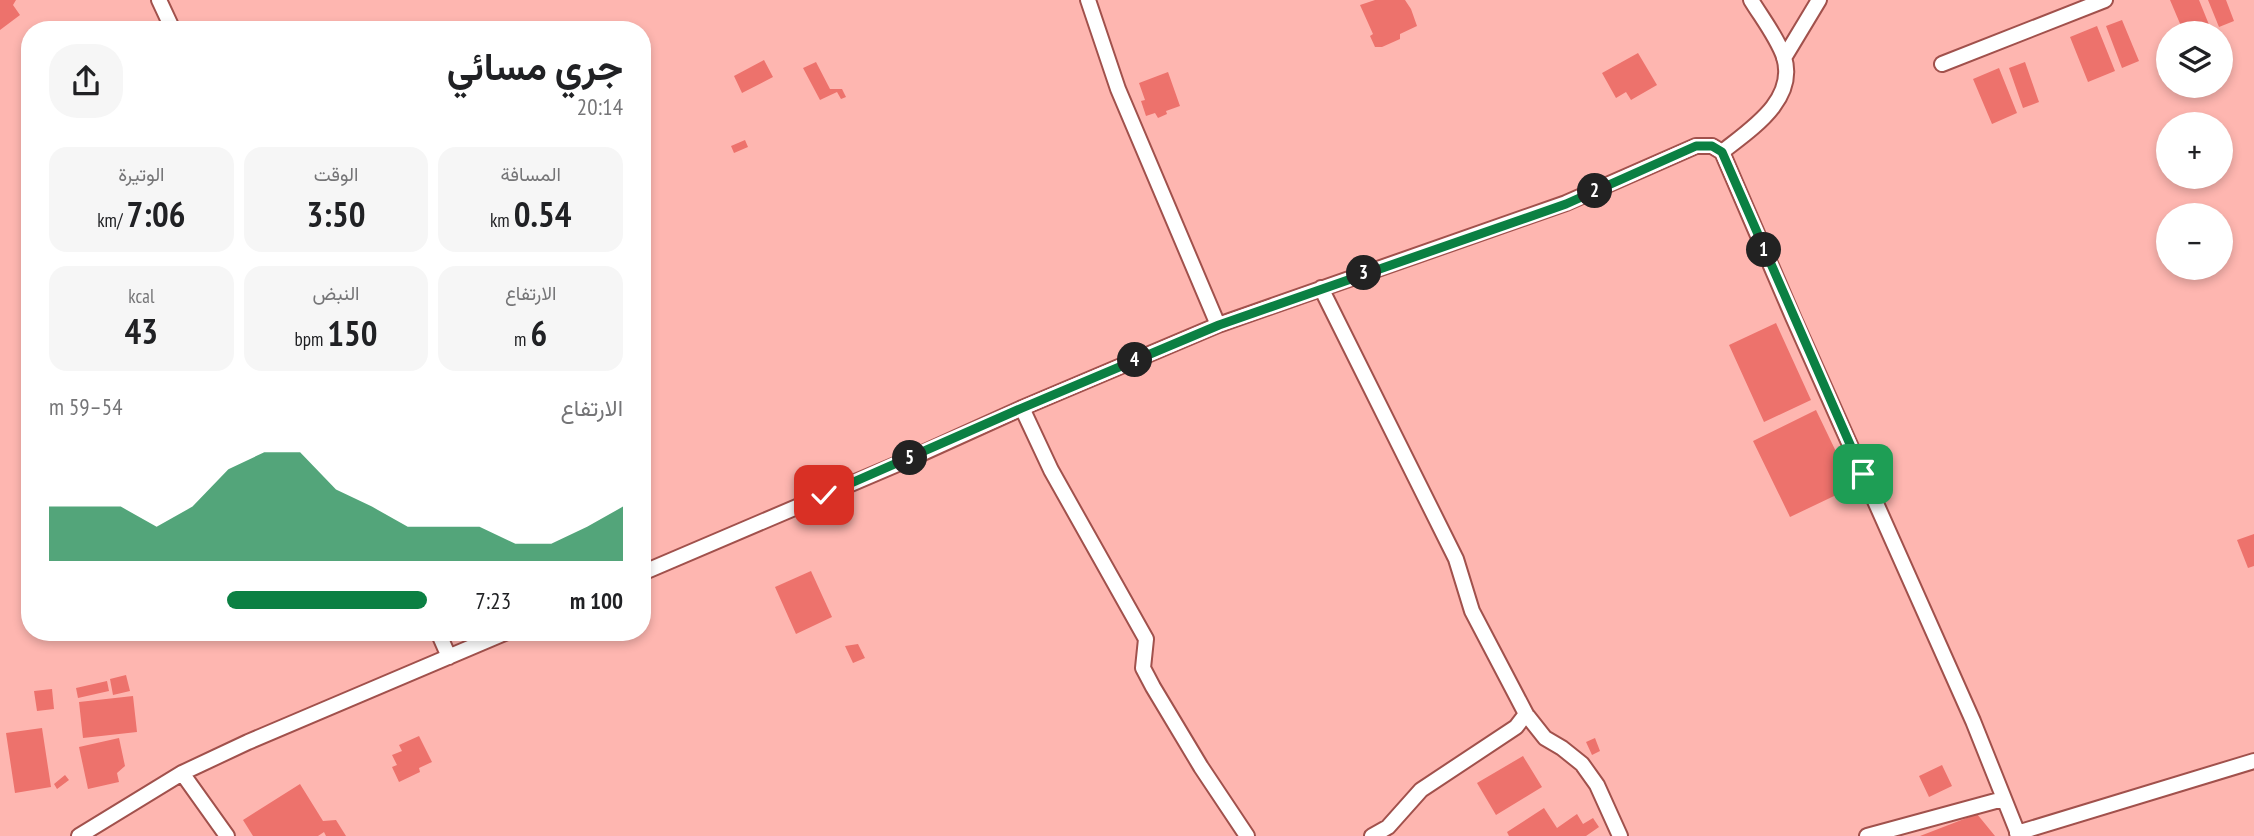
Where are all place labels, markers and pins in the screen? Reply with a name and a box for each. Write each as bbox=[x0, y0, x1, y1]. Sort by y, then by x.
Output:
pin: 2 bbox=[1578, 174, 1612, 208]
pin: 1 bbox=[1746, 232, 1782, 268]
pin: 3 bbox=[1346, 256, 1382, 290]
pin: 4 bbox=[1118, 342, 1152, 378]
pin: 5 bbox=[892, 440, 928, 476]
pin bbox=[1833, 444, 1893, 504]
pin bbox=[794, 465, 854, 525]

